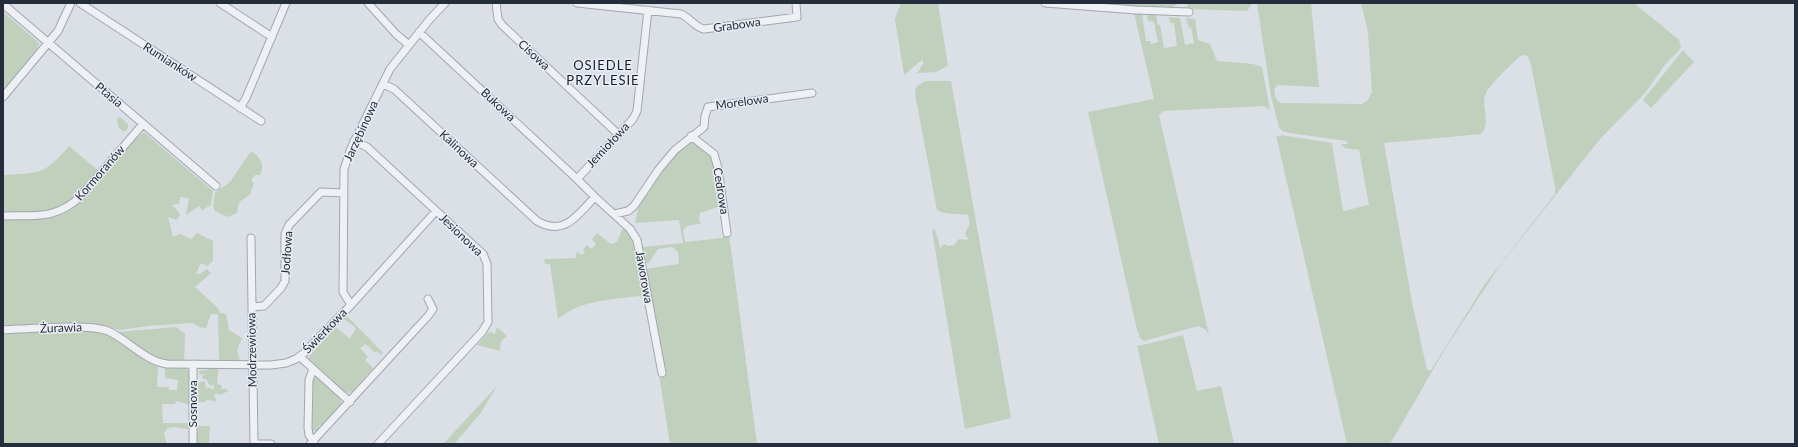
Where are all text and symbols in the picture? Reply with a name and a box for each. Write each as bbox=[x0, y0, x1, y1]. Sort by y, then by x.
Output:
street label: Grabowa bbox=[712, 14, 762, 35]
street label: Cisowa bbox=[515, 36, 553, 73]
street label: Rumianków bbox=[140, 39, 201, 85]
district label: OSIEDLE PRZYLESIE bbox=[566, 57, 640, 88]
street label: Ptasia bbox=[92, 79, 126, 111]
street label: Bukowa bbox=[478, 85, 519, 125]
street label: Morelowa bbox=[715, 90, 769, 113]
street label: Jarzębinowa bbox=[340, 98, 381, 163]
street label: Jemiołowa bbox=[583, 119, 632, 170]
street label: Kalinowa bbox=[437, 127, 482, 171]
street label: Kormoranów bbox=[72, 142, 128, 203]
street label: Cedrowa bbox=[710, 166, 733, 215]
street label: Jesionowa bbox=[436, 210, 486, 259]
street label: Jodłowa bbox=[277, 230, 296, 275]
street label: Jaworowa bbox=[632, 249, 656, 304]
street label: Świerkowa bbox=[299, 305, 350, 356]
street label: Modrzewiowa bbox=[243, 312, 260, 388]
street label: Żurawia bbox=[40, 319, 82, 336]
street label: Sosnowa bbox=[185, 380, 200, 428]

